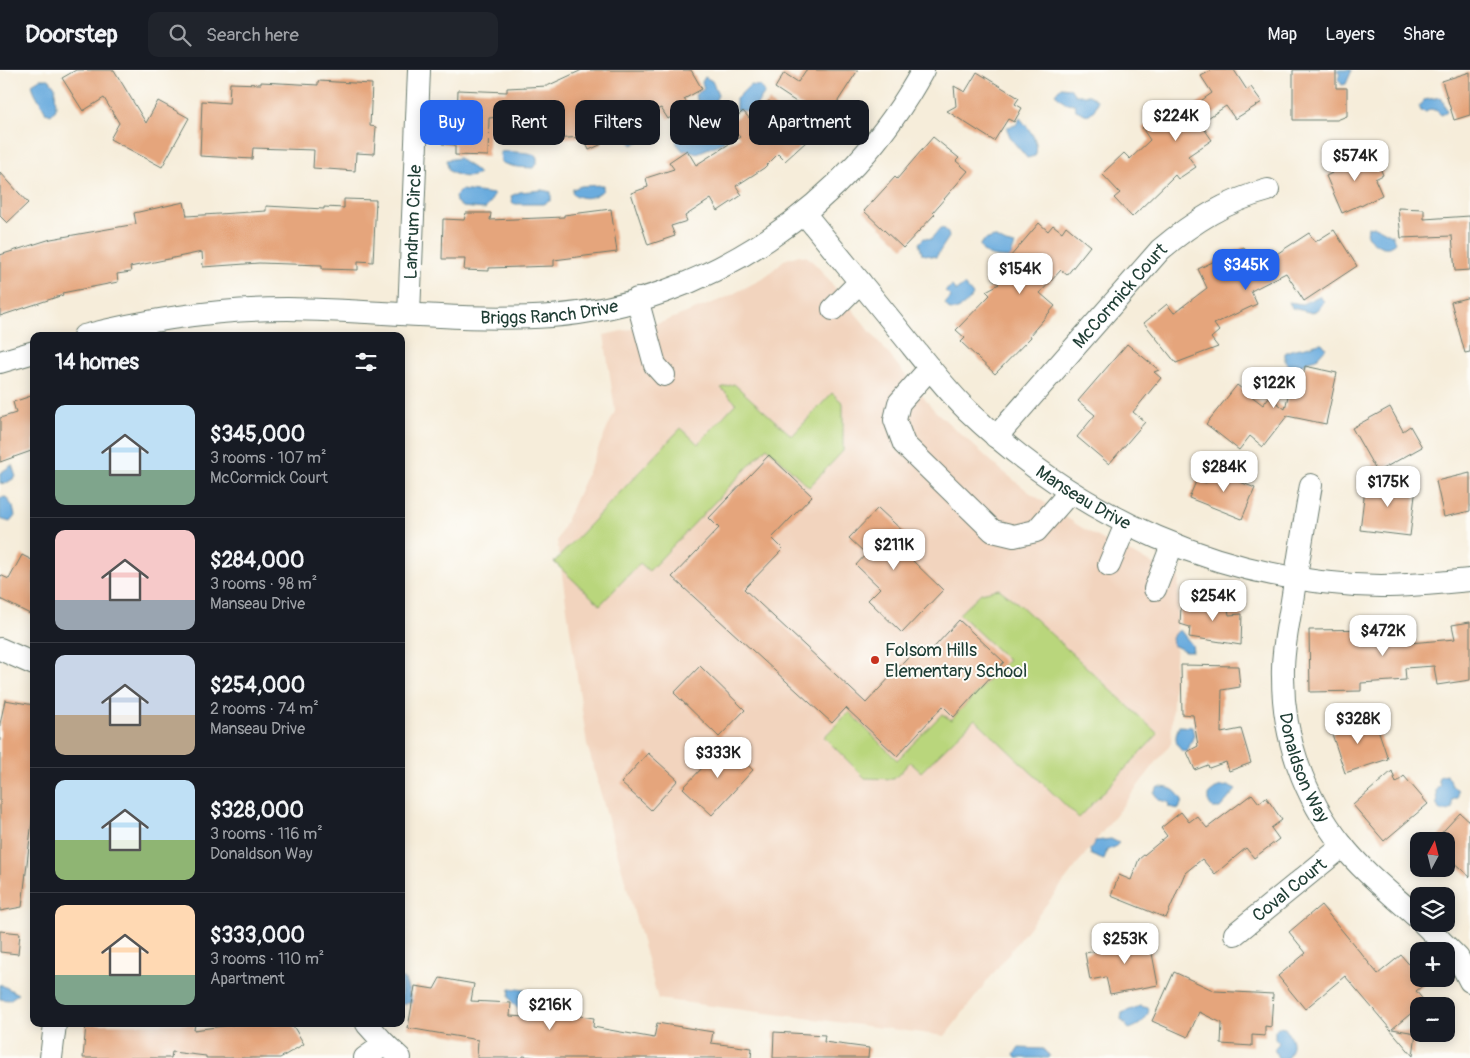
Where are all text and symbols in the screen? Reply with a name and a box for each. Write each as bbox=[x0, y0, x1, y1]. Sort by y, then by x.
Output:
search box bbox=[148, 12, 498, 57]
text: Doorstep bbox=[25, 20, 118, 49]
icon: search bbox=[166, 21, 194, 49]
text: Search here bbox=[206, 23, 299, 47]
text: Map bbox=[1268, 23, 1297, 46]
text: Layers bbox=[1325, 23, 1375, 46]
text: Share bbox=[1403, 23, 1445, 46]
chip: Buy bbox=[420, 100, 483, 145]
chip: Rent bbox=[493, 100, 565, 145]
chip: Filters bbox=[575, 100, 660, 145]
chip: New bbox=[670, 100, 739, 145]
chip: Apartment bbox=[749, 100, 869, 145]
pin: $224K bbox=[1141, 100, 1211, 142]
text: $224K bbox=[1153, 106, 1199, 126]
pin: $574K bbox=[1320, 140, 1390, 182]
text: $574K bbox=[1333, 146, 1377, 166]
street label: Landrum Circle bbox=[399, 164, 427, 280]
street label: McCormick Court bbox=[1068, 237, 1173, 353]
pin: $345K bbox=[1211, 248, 1281, 291]
pin: $154K bbox=[985, 252, 1055, 295]
text: $345K bbox=[1223, 255, 1269, 275]
text: $154K bbox=[999, 259, 1041, 279]
street label: Briggs Ranch Drive bbox=[480, 295, 621, 330]
icon: filters bbox=[352, 348, 380, 376]
text: 14 homes bbox=[55, 349, 139, 376]
pin: $122K bbox=[1239, 366, 1309, 409]
text: $122K bbox=[1253, 373, 1295, 393]
text: $345,000 bbox=[210, 421, 305, 448]
icon: home bbox=[95, 425, 155, 485]
text: 3 rooms · 107 m² bbox=[210, 448, 327, 468]
pin: $284K bbox=[1189, 450, 1259, 493]
text: $284K bbox=[1202, 457, 1246, 477]
street label: Manseau Drive bbox=[1031, 461, 1135, 535]
pin: $175K bbox=[1353, 466, 1423, 508]
text: McCormick Court bbox=[210, 468, 328, 488]
text: $175K bbox=[1367, 472, 1409, 492]
pin: $211K bbox=[859, 528, 929, 571]
text: $211K bbox=[874, 535, 914, 555]
text: $284,000 bbox=[210, 547, 304, 574]
icon: home bbox=[95, 550, 155, 610]
text: 3 rooms · 98 m² bbox=[210, 574, 317, 594]
pin: $254K bbox=[1178, 580, 1248, 622]
text: $254K bbox=[1190, 586, 1236, 606]
text: Manseau Drive bbox=[210, 594, 305, 614]
pin: $472K bbox=[1348, 614, 1418, 657]
text: $472K bbox=[1360, 621, 1406, 641]
place label: Folsom Hills Elementary School bbox=[885, 639, 1027, 683]
marker: Folsom Hills Elementary School bbox=[869, 654, 881, 666]
text: $254,000 bbox=[210, 672, 305, 699]
icon: home bbox=[95, 675, 155, 735]
text: 2 rooms · 74 m² bbox=[210, 699, 319, 719]
pin: $328K bbox=[1323, 702, 1393, 745]
text: $328K bbox=[1336, 709, 1380, 729]
street label: Donaldson Way bbox=[1274, 711, 1334, 827]
text: Manseau Drive bbox=[210, 719, 305, 739]
pin: $333K bbox=[683, 736, 753, 779]
text: $333K bbox=[695, 743, 741, 763]
text: $328,000 bbox=[210, 797, 304, 824]
icon: home bbox=[95, 800, 155, 860]
text: 3 rooms · 116 m² bbox=[210, 824, 323, 844]
north arrow bbox=[1410, 832, 1455, 878]
map controls bbox=[1410, 832, 1455, 1042]
text: Donaldson Way bbox=[210, 844, 313, 864]
street label: Coval Court bbox=[1248, 853, 1332, 927]
button: layers bbox=[1410, 887, 1455, 932]
text: $333,000 bbox=[210, 922, 305, 949]
pin: $253K bbox=[1090, 922, 1160, 965]
icon: home bbox=[95, 925, 155, 985]
text: $253K bbox=[1103, 929, 1147, 949]
button: + bbox=[1410, 942, 1455, 987]
text: 3 rooms · 110 m² bbox=[210, 949, 324, 969]
text: Apartment bbox=[210, 969, 285, 989]
pin: $216K bbox=[515, 988, 585, 1031]
text: $216K bbox=[529, 995, 571, 1015]
button: − bbox=[1410, 997, 1455, 1042]

